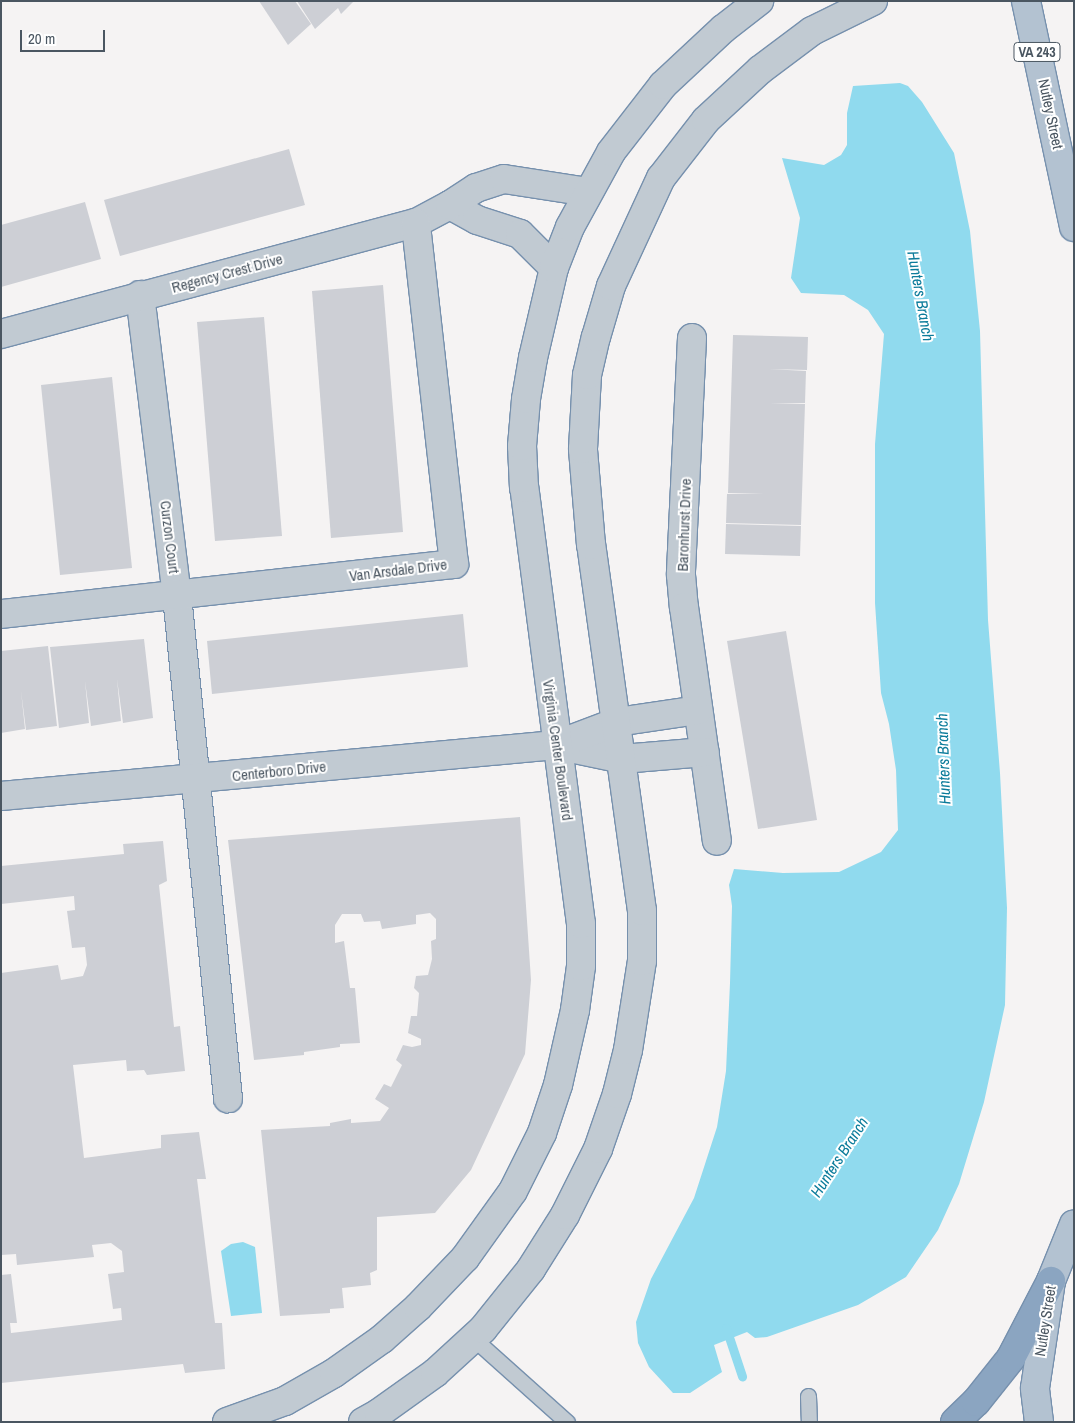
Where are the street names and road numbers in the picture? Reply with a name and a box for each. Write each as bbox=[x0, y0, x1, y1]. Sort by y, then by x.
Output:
road number: VA 243 bbox=[1013, 41, 1061, 64]
street label: Nutley Street bbox=[1035, 77, 1067, 151]
street label: Regency Crest Drive bbox=[170, 250, 284, 296]
street label: Baronhurst Drive bbox=[673, 478, 695, 572]
street label: Curzon Court bbox=[157, 500, 183, 574]
street label: Van Arsdale Drive bbox=[348, 555, 448, 585]
street label: Virginia Center Boulevard bbox=[539, 678, 577, 822]
street label: Centerboro Drive bbox=[231, 757, 327, 785]
street label: Nutley Street bbox=[1031, 1284, 1059, 1358]

